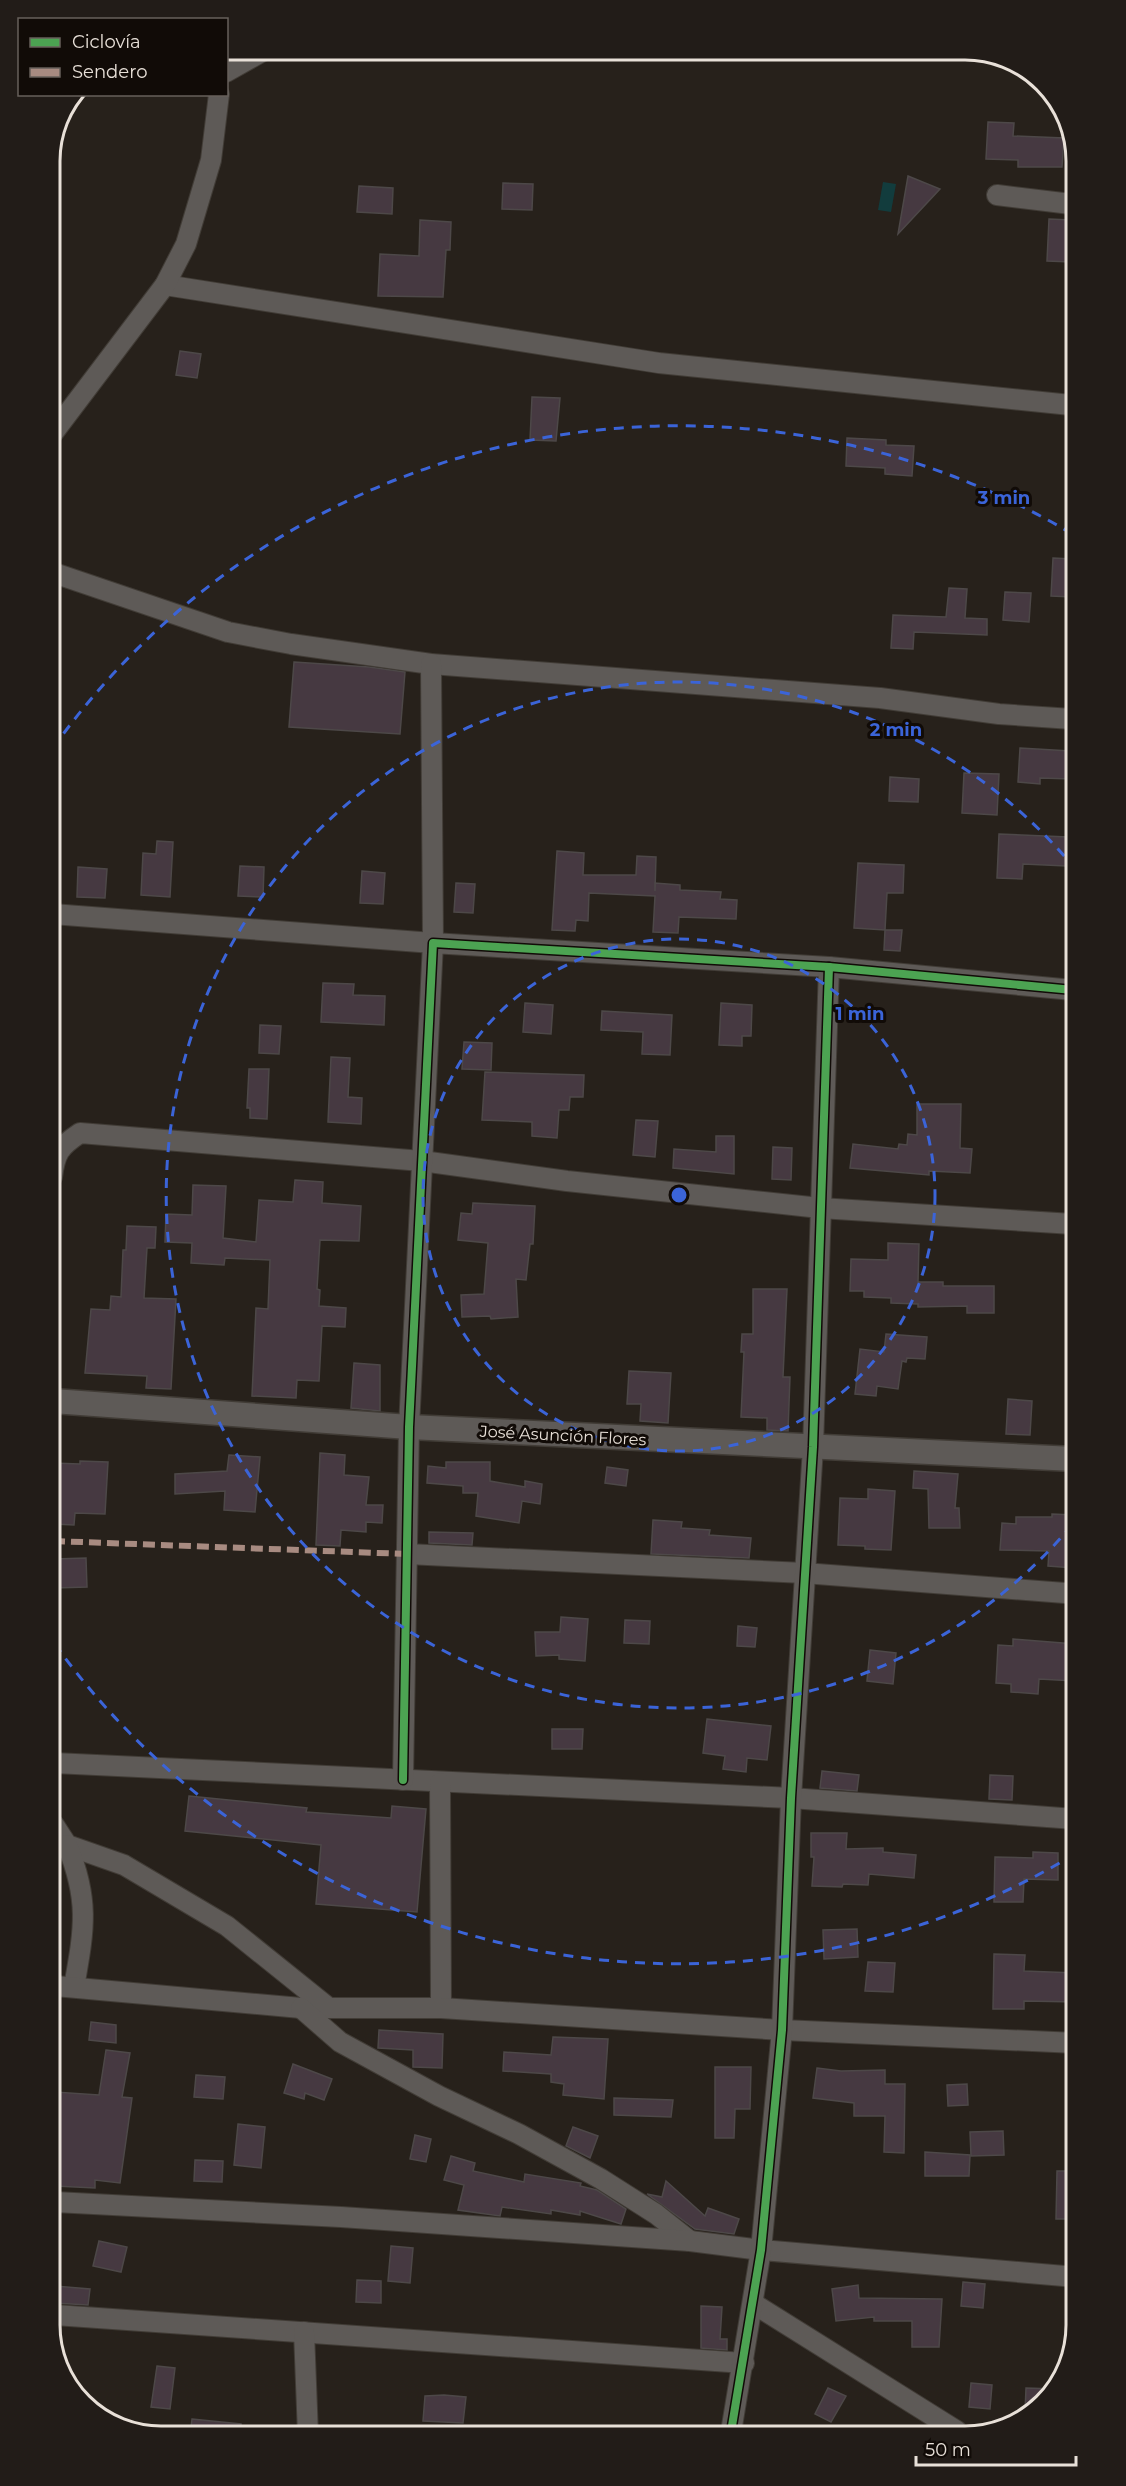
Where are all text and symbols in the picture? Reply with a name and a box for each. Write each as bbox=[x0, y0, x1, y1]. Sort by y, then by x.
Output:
legend bbox=[18, 18, 228, 96]
text: Ciclovía bbox=[72, 31, 141, 53]
text: Sendero bbox=[72, 61, 147, 83]
text: 3 min bbox=[977, 487, 1030, 509]
text: 2 min bbox=[870, 719, 922, 741]
text: 1 min bbox=[836, 1003, 884, 1025]
centre of rings bbox=[669, 1185, 689, 1205]
street label: José Asunción Flores bbox=[478, 1422, 647, 1449]
scale bar bbox=[916, 2429, 1076, 2467]
text: 50 m bbox=[925, 2439, 971, 2461]

